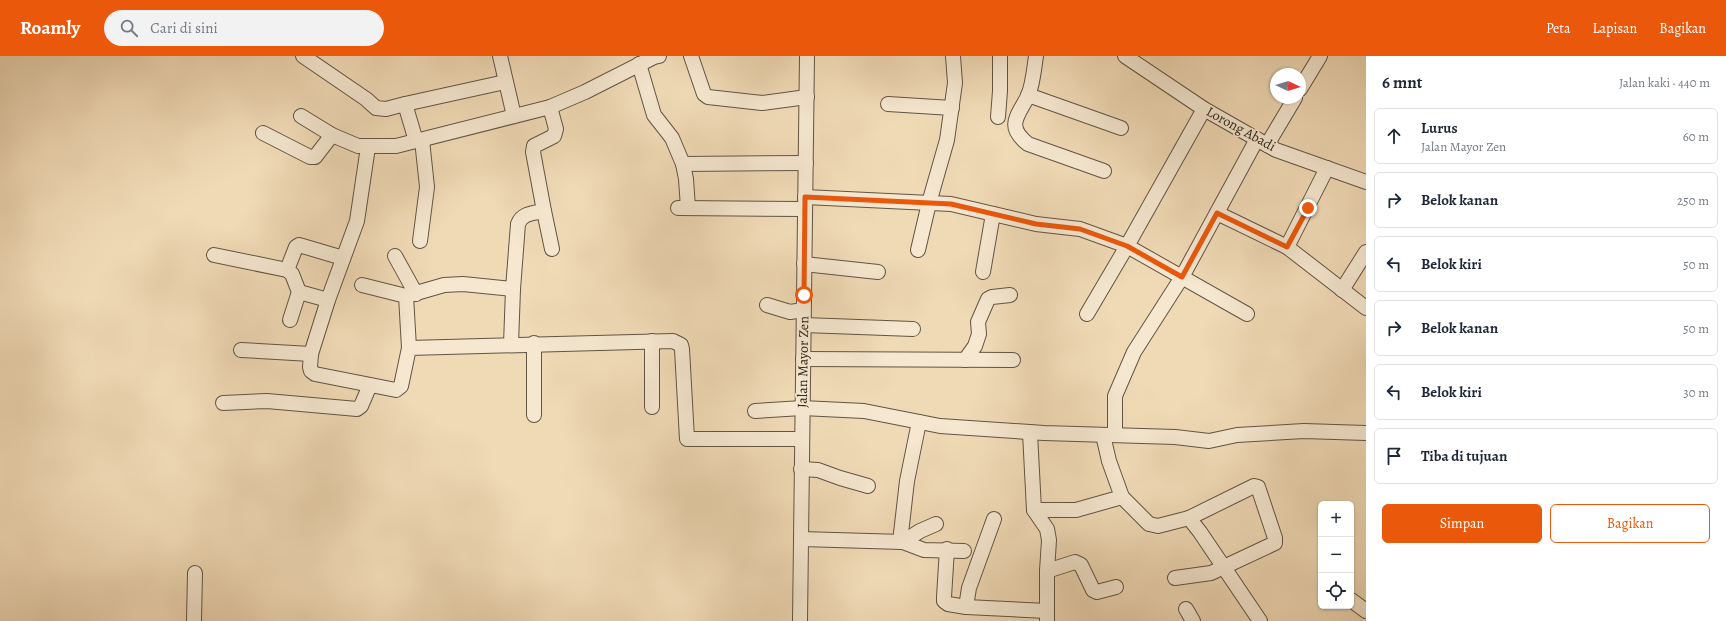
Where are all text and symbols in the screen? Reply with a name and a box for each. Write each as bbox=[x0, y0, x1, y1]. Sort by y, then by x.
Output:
search box bbox=[104, 10, 384, 46]
text: Roamly bbox=[20, 15, 80, 41]
icon: search bbox=[118, 17, 140, 39]
text: Cari di sini bbox=[150, 18, 218, 38]
text: Peta bbox=[1546, 19, 1570, 38]
text: Lapisan bbox=[1592, 19, 1637, 38]
text: Bagikan bbox=[1659, 19, 1706, 38]
north arrow bbox=[1270, 68, 1306, 104]
text: 6 mnt bbox=[1382, 71, 1422, 94]
text: Jalan kaki · 440 m bbox=[1619, 74, 1710, 91]
street label: Lorong Abadi bbox=[1203, 102, 1279, 156]
text: Lurus bbox=[1421, 118, 1458, 138]
icon: ahead bbox=[1383, 125, 1405, 147]
text: 60 m bbox=[1683, 128, 1709, 145]
text: Jalan Mayor Zen bbox=[1421, 138, 1506, 155]
icon: right bbox=[1383, 189, 1405, 211]
text: Belok kanan bbox=[1421, 190, 1498, 210]
text: 250 m bbox=[1677, 192, 1709, 209]
route end bbox=[1299, 199, 1317, 217]
icon: left bbox=[1383, 253, 1405, 275]
text: Belok kiri bbox=[1421, 254, 1482, 274]
text: 50 m bbox=[1683, 256, 1709, 273]
route start bbox=[795, 286, 813, 304]
street label: Jalan Mayor Zen bbox=[793, 316, 813, 408]
icon: right bbox=[1383, 317, 1405, 339]
text: Belok kanan bbox=[1421, 318, 1498, 338]
text: 50 m bbox=[1683, 320, 1709, 337]
icon: left bbox=[1383, 381, 1405, 403]
text: Belok kiri bbox=[1421, 382, 1482, 402]
text: 30 m bbox=[1683, 384, 1709, 401]
icon: arrive bbox=[1383, 445, 1405, 467]
text: Tiba di tujuan bbox=[1421, 446, 1507, 466]
map controls bbox=[1318, 501, 1354, 609]
button: + bbox=[1318, 501, 1354, 537]
button: Simpan bbox=[1382, 504, 1542, 543]
button: Bagikan bbox=[1550, 504, 1710, 543]
button: − bbox=[1318, 537, 1354, 573]
button: locate bbox=[1318, 573, 1354, 609]

